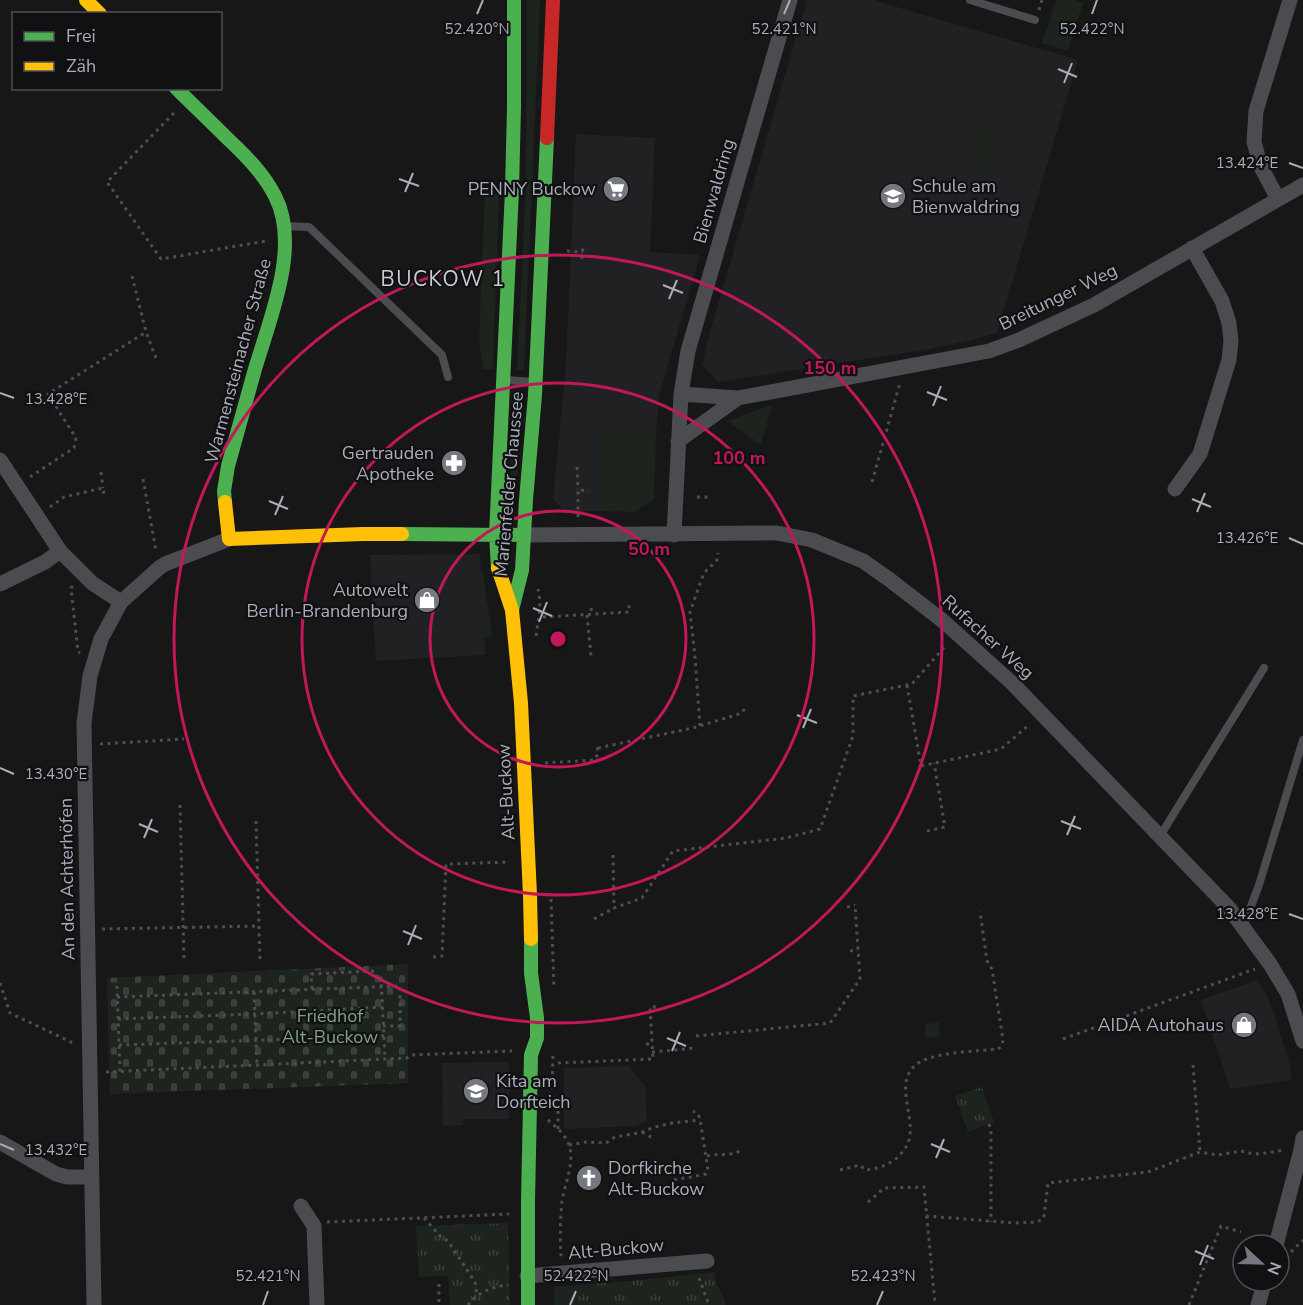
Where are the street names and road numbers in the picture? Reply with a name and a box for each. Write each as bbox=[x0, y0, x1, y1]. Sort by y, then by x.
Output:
street label: Bienwaldring bbox=[688, 136, 740, 246]
street label: Warmensteinacher Straße bbox=[199, 256, 277, 466]
street label: Breitunger Weg bbox=[995, 258, 1121, 336]
street label: Marienfelder Chaussee bbox=[489, 391, 529, 577]
street label: Rufacher Weg bbox=[937, 589, 1039, 685]
street label: Alt-Buckow bbox=[491, 743, 521, 841]
street label: An den Achterhöfen bbox=[54, 798, 80, 960]
street label: Alt-Buckow bbox=[567, 1233, 665, 1265]

